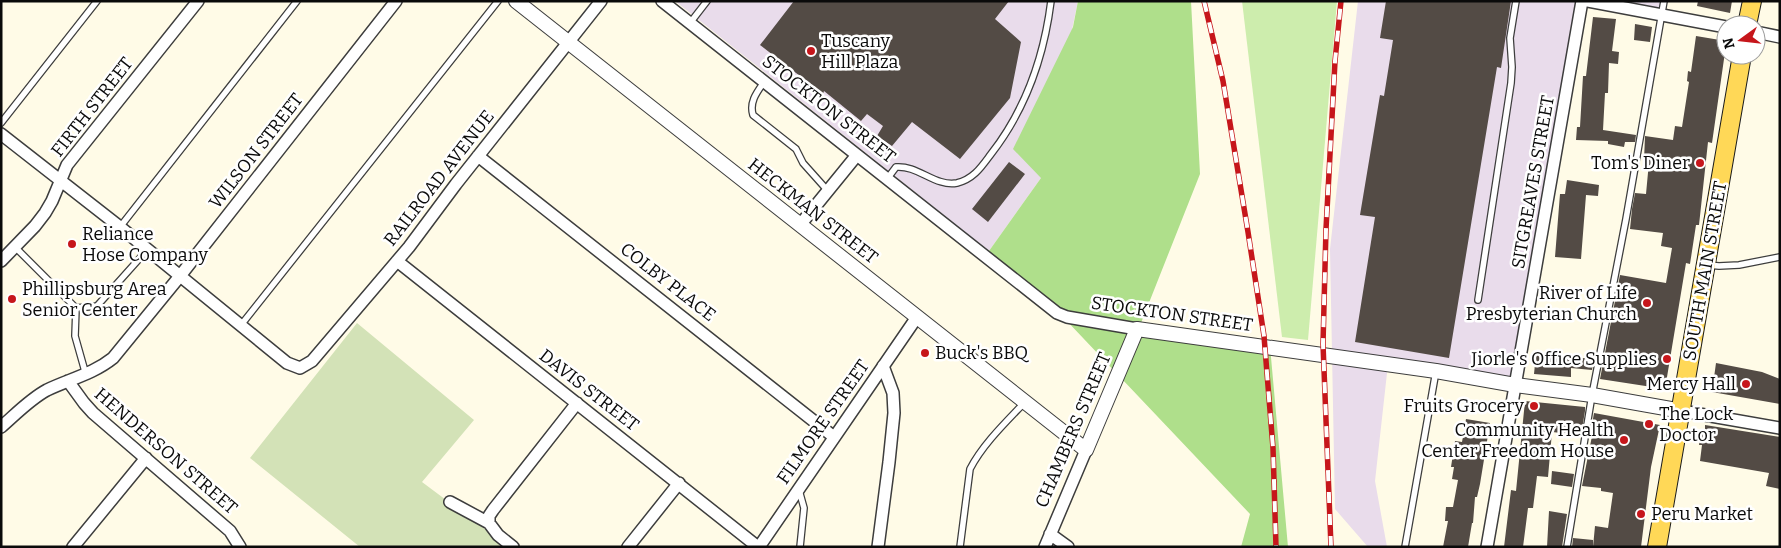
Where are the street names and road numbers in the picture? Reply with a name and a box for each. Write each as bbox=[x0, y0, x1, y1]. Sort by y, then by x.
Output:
street label: STOCKTON STREET bbox=[758, 50, 900, 168]
street label: FIRTH STREET bbox=[46, 53, 138, 161]
street label: WILSON STREET bbox=[204, 89, 308, 213]
street label: SITGREAVES STREET bbox=[1507, 93, 1559, 270]
street label: RAILROAD AVENUE bbox=[379, 106, 499, 250]
street label: HECKMAN STREET bbox=[744, 153, 883, 269]
street label: SOUTH MAIN STREET bbox=[1678, 179, 1732, 362]
street label: COLBY PLACE bbox=[616, 238, 720, 326]
street label: STOCKTON STREET bbox=[1090, 292, 1255, 336]
street label: DAVIS STREET bbox=[535, 344, 644, 436]
street label: CHAMBERS STREET bbox=[1030, 349, 1116, 511]
street label: FILMORE STREET bbox=[772, 355, 874, 488]
street label: HENDERSON STREET bbox=[90, 383, 242, 519]

